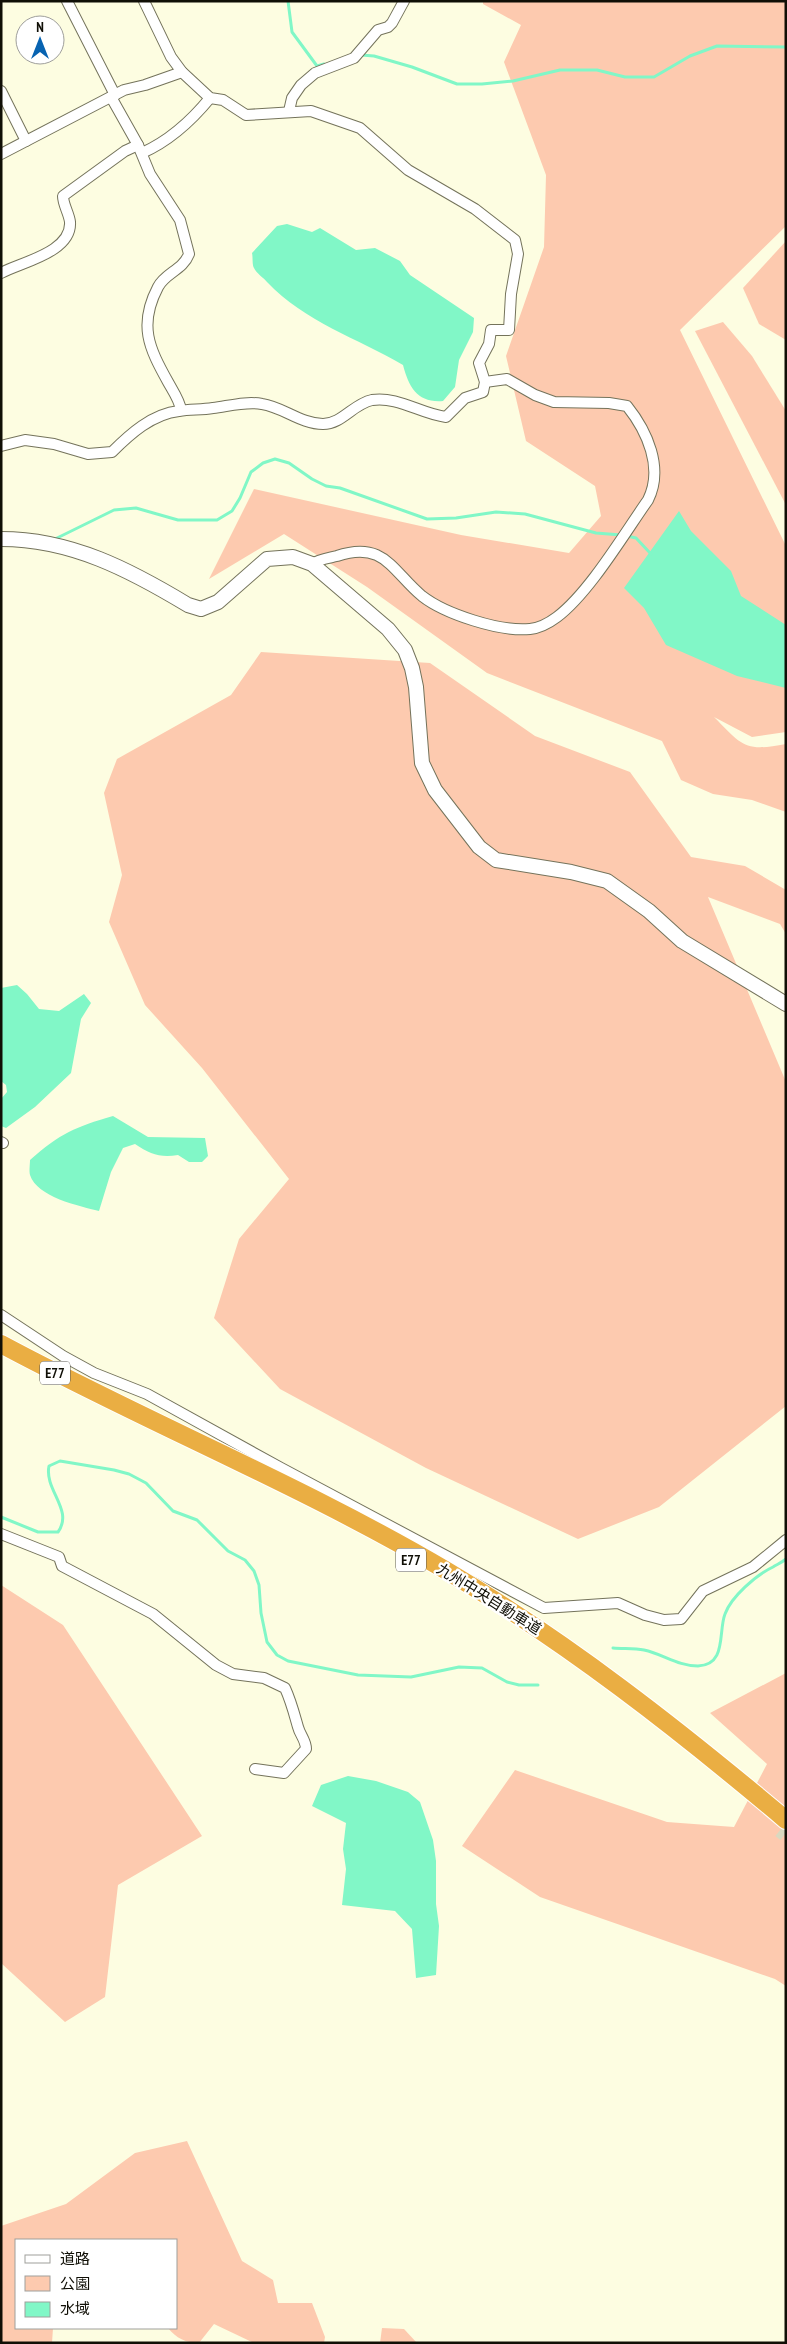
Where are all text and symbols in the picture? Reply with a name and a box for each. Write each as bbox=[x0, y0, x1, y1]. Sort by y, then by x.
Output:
north arrow bbox=[15, 15, 65, 65]
text: N bbox=[36, 18, 44, 36]
road number: E77 bbox=[40, 1362, 70, 1385]
road number: E77 bbox=[396, 1548, 426, 1572]
street label: 九州中央自動車道 bbox=[433, 1559, 545, 1638]
legend bbox=[15, 2239, 178, 2329]
text: 道路 bbox=[60, 2249, 90, 2268]
text: 公園 bbox=[60, 2274, 90, 2293]
text: 水域 bbox=[60, 2299, 90, 2318]

